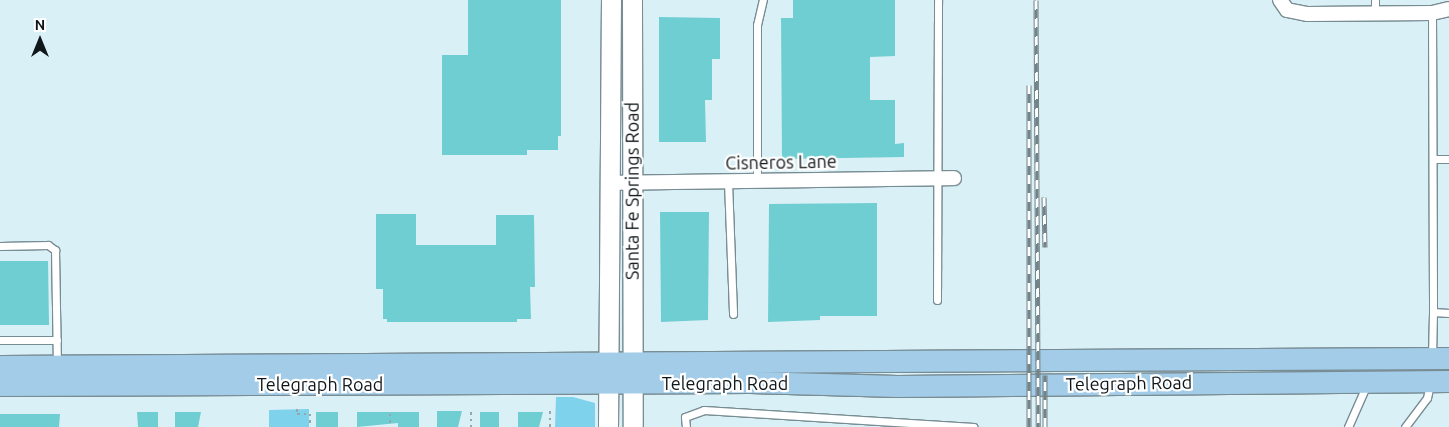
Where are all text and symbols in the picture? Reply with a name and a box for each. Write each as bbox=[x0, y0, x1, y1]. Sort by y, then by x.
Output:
north arrow bbox=[15, 15, 65, 65]
text: N bbox=[35, 17, 45, 33]
street label: Santa Fe Springs Road bbox=[621, 102, 643, 280]
street label: Cisneros Lane bbox=[725, 150, 837, 174]
street label: Telegraph Road bbox=[1066, 371, 1192, 395]
street label: Telegraph Road bbox=[662, 372, 788, 394]
street label: Telegraph Road bbox=[257, 373, 383, 395]

